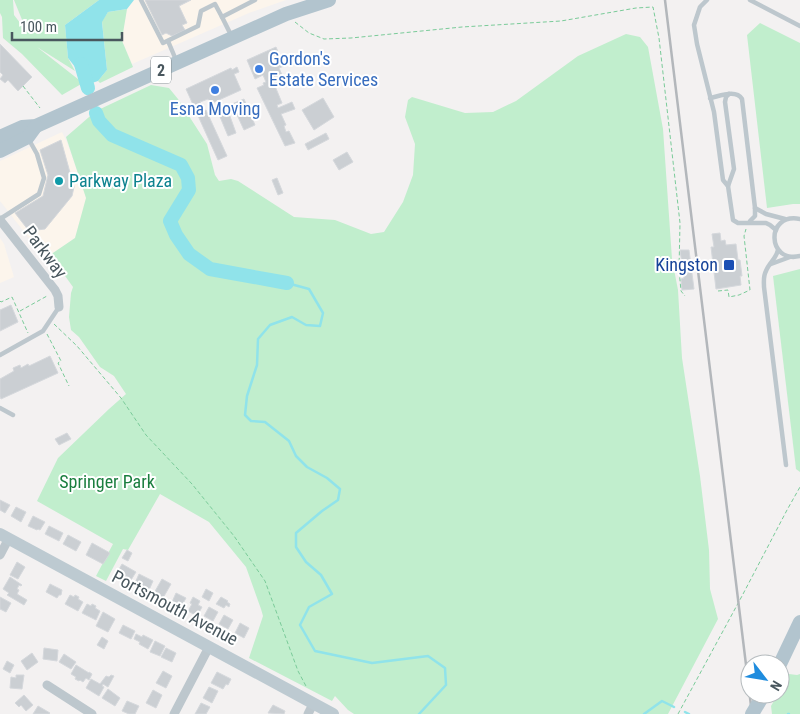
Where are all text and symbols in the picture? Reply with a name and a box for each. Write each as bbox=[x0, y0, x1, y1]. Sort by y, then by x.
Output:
scale bar bbox=[12, 10, 122, 42]
text: 100 m bbox=[20, 18, 57, 36]
place label: Gordon's Estate Services bbox=[269, 48, 378, 90]
road number: 2 bbox=[151, 56, 171, 84]
marker: Gordon's Estate Services bbox=[253, 63, 265, 75]
marker: Esna Moving bbox=[209, 84, 221, 96]
place label: Esna Moving bbox=[170, 98, 260, 119]
place label: Parkway Plaza bbox=[69, 170, 172, 191]
marker: Parkway Plaza bbox=[53, 175, 65, 187]
street label: Parkway bbox=[19, 222, 72, 282]
place label: Kingston bbox=[655, 254, 718, 275]
marker: Kingston bbox=[722, 258, 736, 272]
park label: Springer Park bbox=[59, 471, 155, 492]
street label: Portsmouth Avenue bbox=[109, 566, 242, 650]
north arrow bbox=[740, 654, 790, 704]
text: N bbox=[767, 678, 785, 693]

